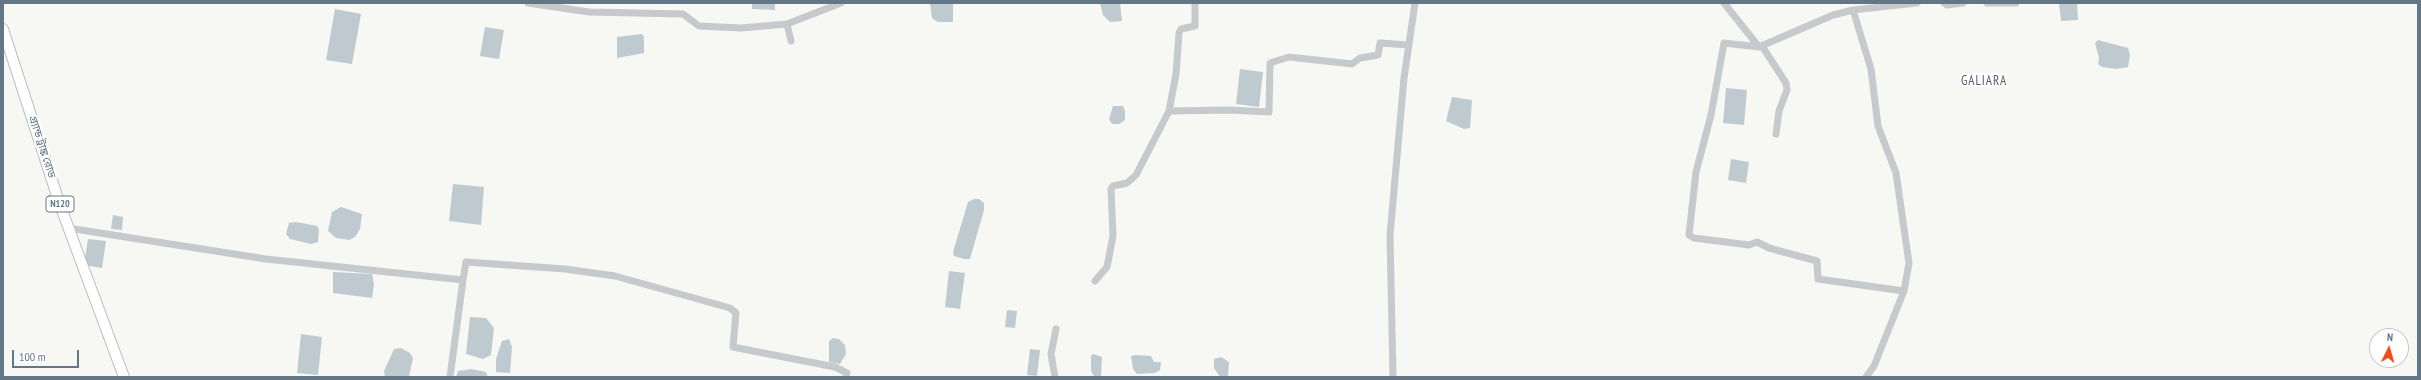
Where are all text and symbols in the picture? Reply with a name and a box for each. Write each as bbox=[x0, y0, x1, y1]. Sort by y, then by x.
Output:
district label: GALIARA bbox=[1961, 73, 2007, 89]
street label: গ্র্যান্ড ট্রাঙ্ক রোড bbox=[26, 114, 58, 180]
road number: N120 bbox=[46, 196, 74, 212]
north arrow bbox=[2369, 328, 2409, 368]
text: N bbox=[2386, 330, 2394, 344]
scale bar bbox=[14, 342, 81, 368]
text: 100 m bbox=[19, 349, 46, 364]

